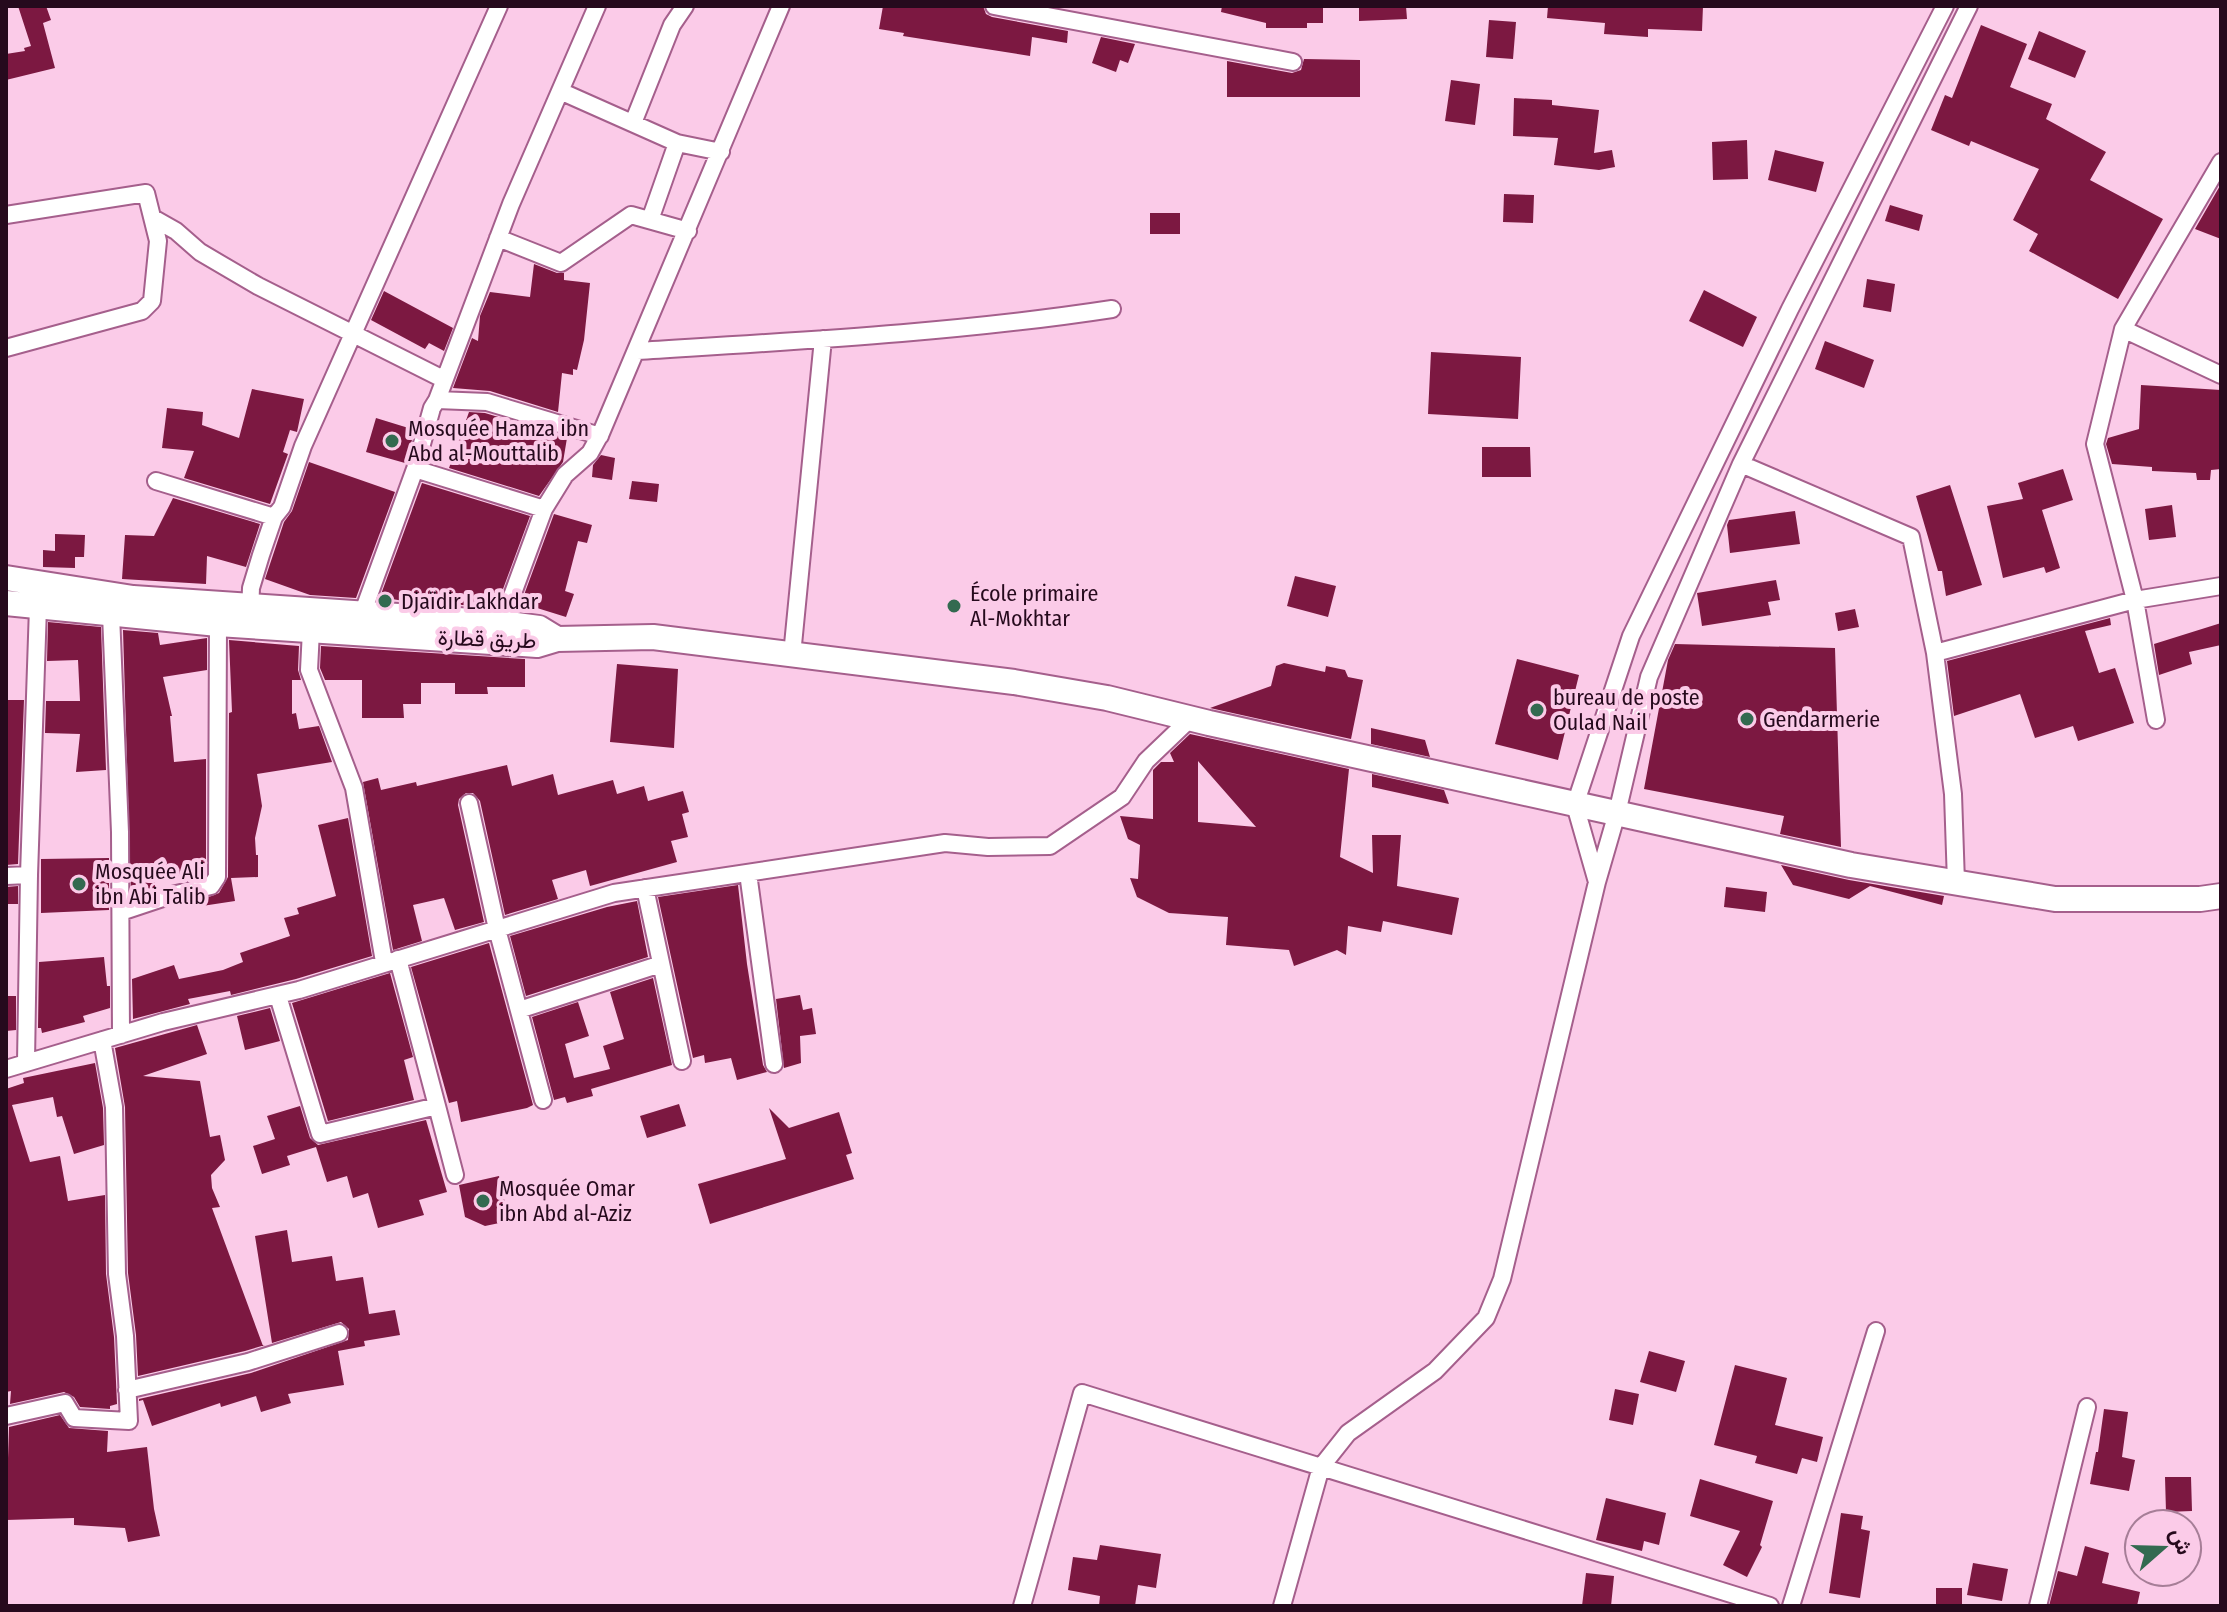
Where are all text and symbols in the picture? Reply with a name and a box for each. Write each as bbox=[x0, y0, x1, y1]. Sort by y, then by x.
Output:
place label: Mosquée Hamza ibn Abd al-Mouttalib bbox=[408, 415, 589, 467]
marker: Mosquée Hamza ibn Abd al-Mouttalib bbox=[383, 432, 401, 450]
place label: École primaire Al-Mokhtar bbox=[970, 580, 1098, 632]
place label: Djaïdir Lakhdar bbox=[401, 588, 539, 615]
marker: Djaïdir Lakhdar bbox=[376, 592, 394, 610]
marker: École primaire Al-Mokhtar bbox=[945, 597, 963, 615]
street label: طريق قطارة bbox=[437, 624, 537, 654]
place label: bureau de poste Oulad Nail bbox=[1553, 684, 1700, 736]
marker: bureau de poste Oulad Nail bbox=[1528, 701, 1546, 719]
place label: Gendarmerie bbox=[1763, 706, 1880, 733]
marker: Gendarmerie bbox=[1738, 710, 1756, 728]
place label: Mosquée Ali ibn Abi Talib bbox=[95, 858, 206, 910]
marker: Mosquée Ali ibn Abi Talib bbox=[70, 875, 88, 893]
place label: Mosquée Omar ibn Abd al-Aziz bbox=[499, 1175, 635, 1227]
marker: Mosquée Omar ibn Abd al-Aziz bbox=[474, 1192, 492, 1210]
north arrow bbox=[2123, 1508, 2203, 1588]
text: ش bbox=[2164, 1524, 2199, 1558]

